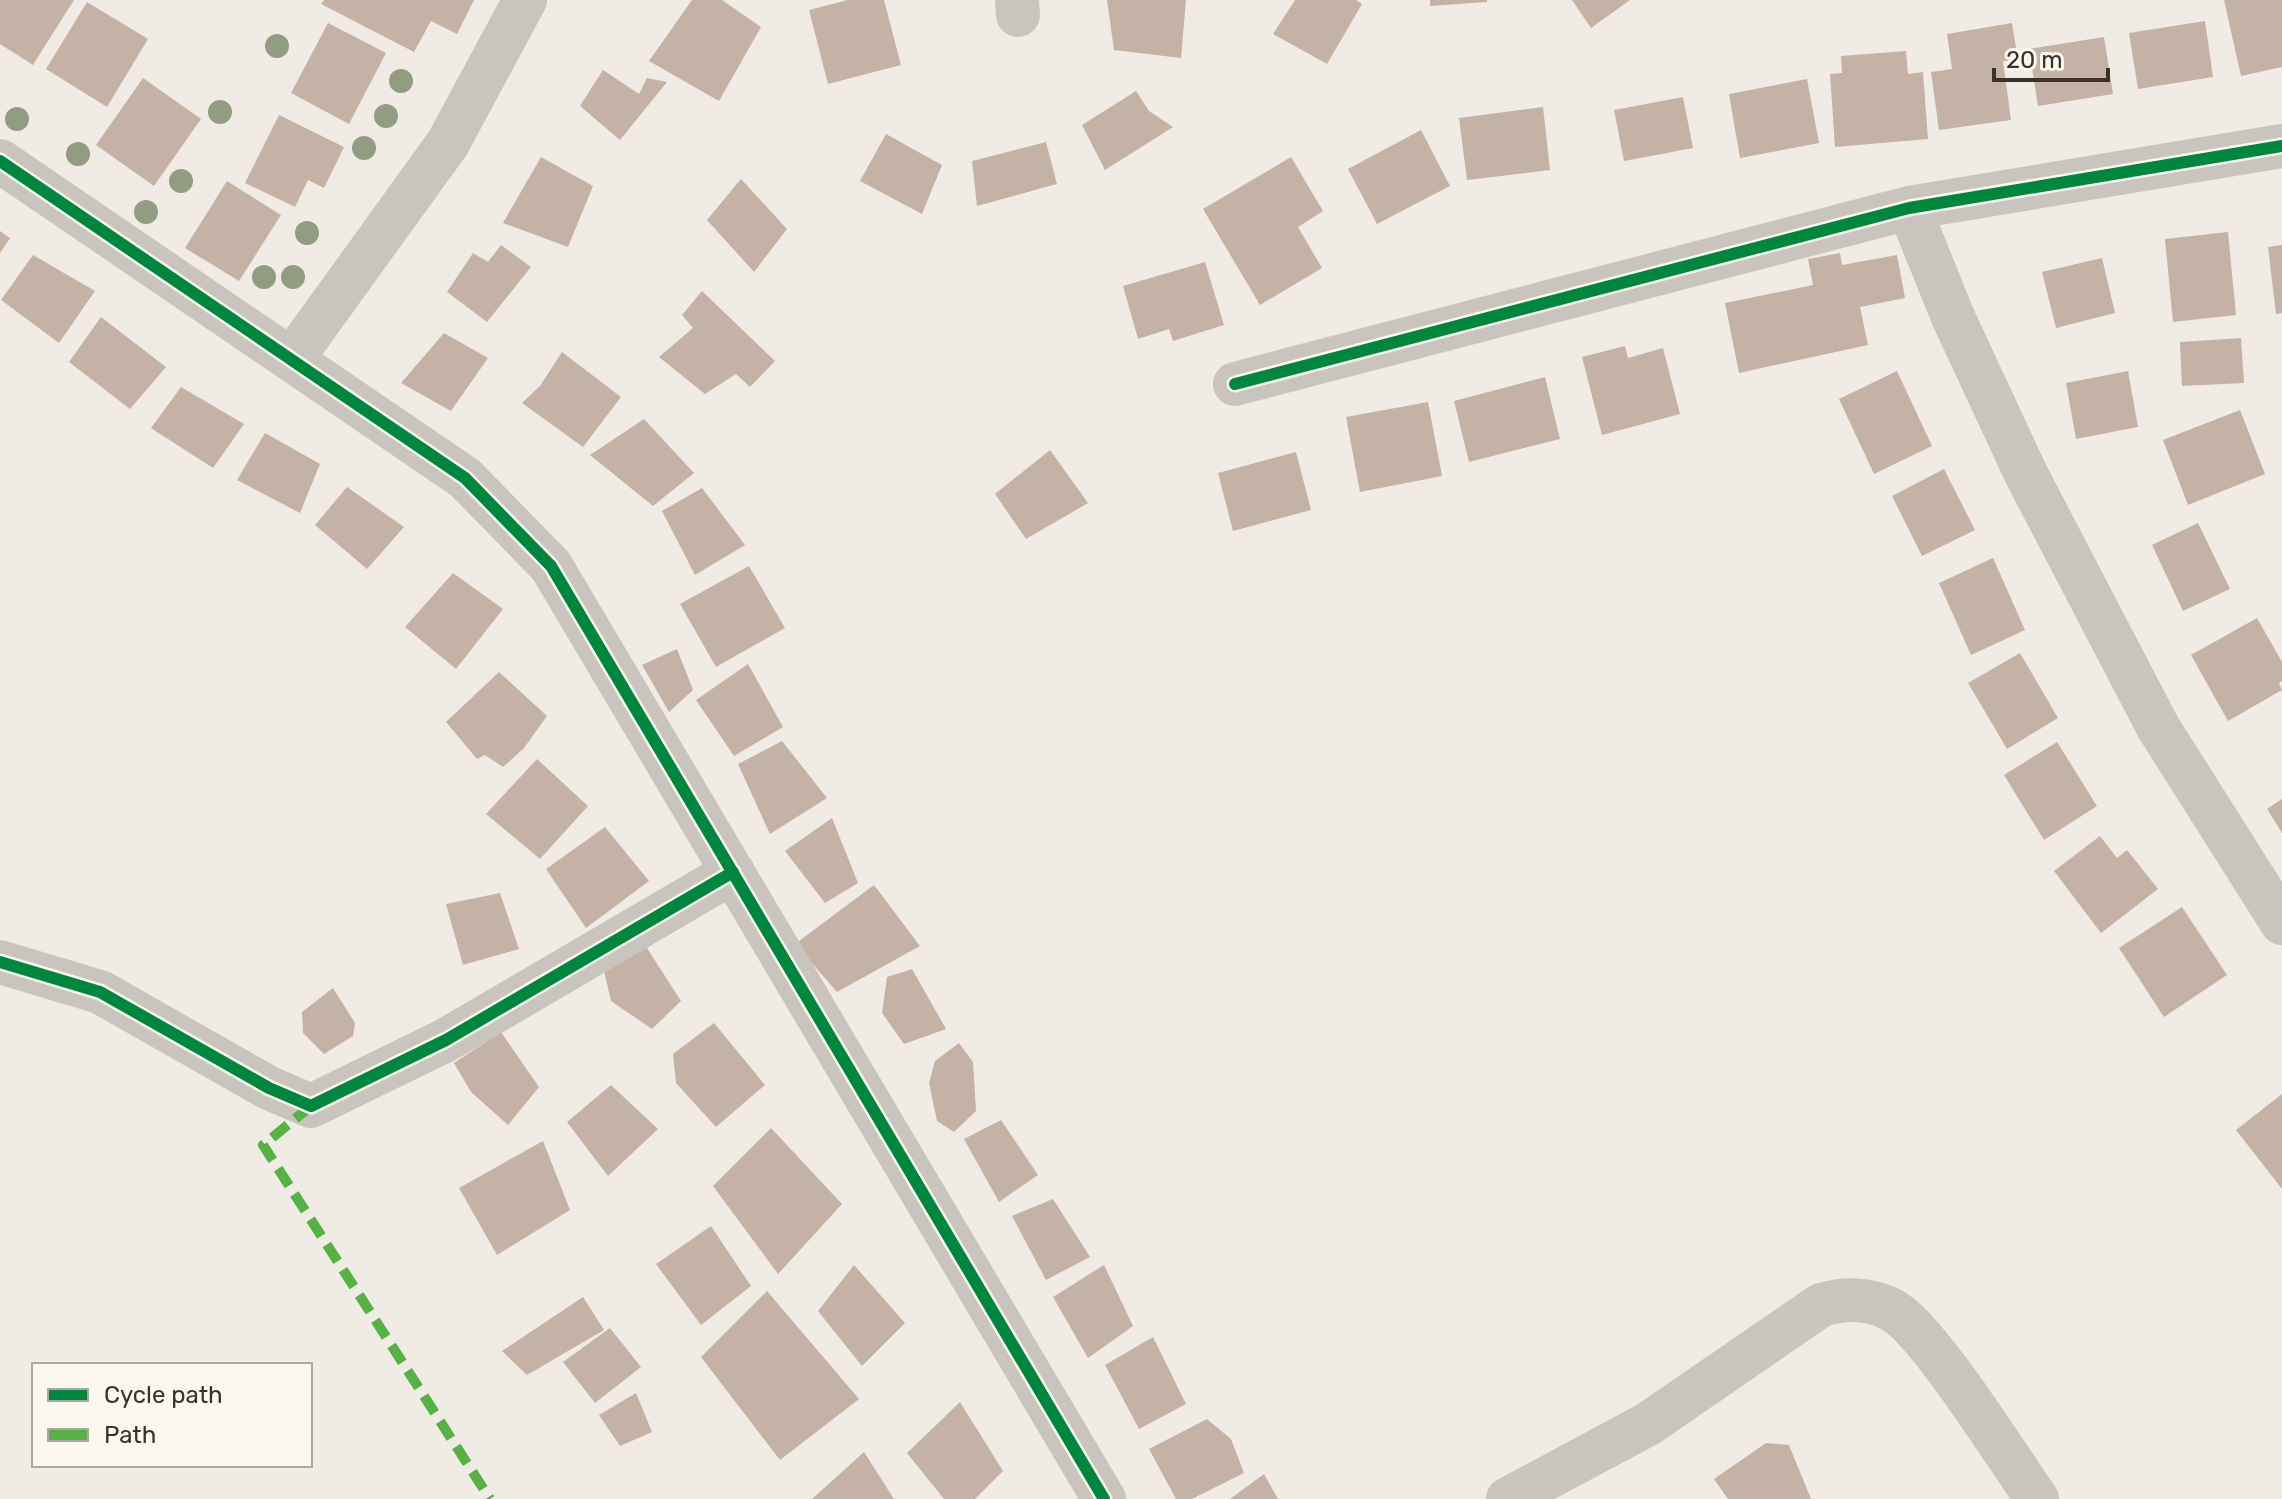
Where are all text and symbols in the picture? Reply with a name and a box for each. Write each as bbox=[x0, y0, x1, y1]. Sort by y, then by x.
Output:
scale bar bbox=[1994, 32, 2108, 82]
text: 20 m bbox=[2006, 46, 2063, 74]
legend bbox=[32, 1363, 312, 1467]
text: Cycle path bbox=[104, 1381, 223, 1409]
text: Path bbox=[104, 1421, 156, 1449]

